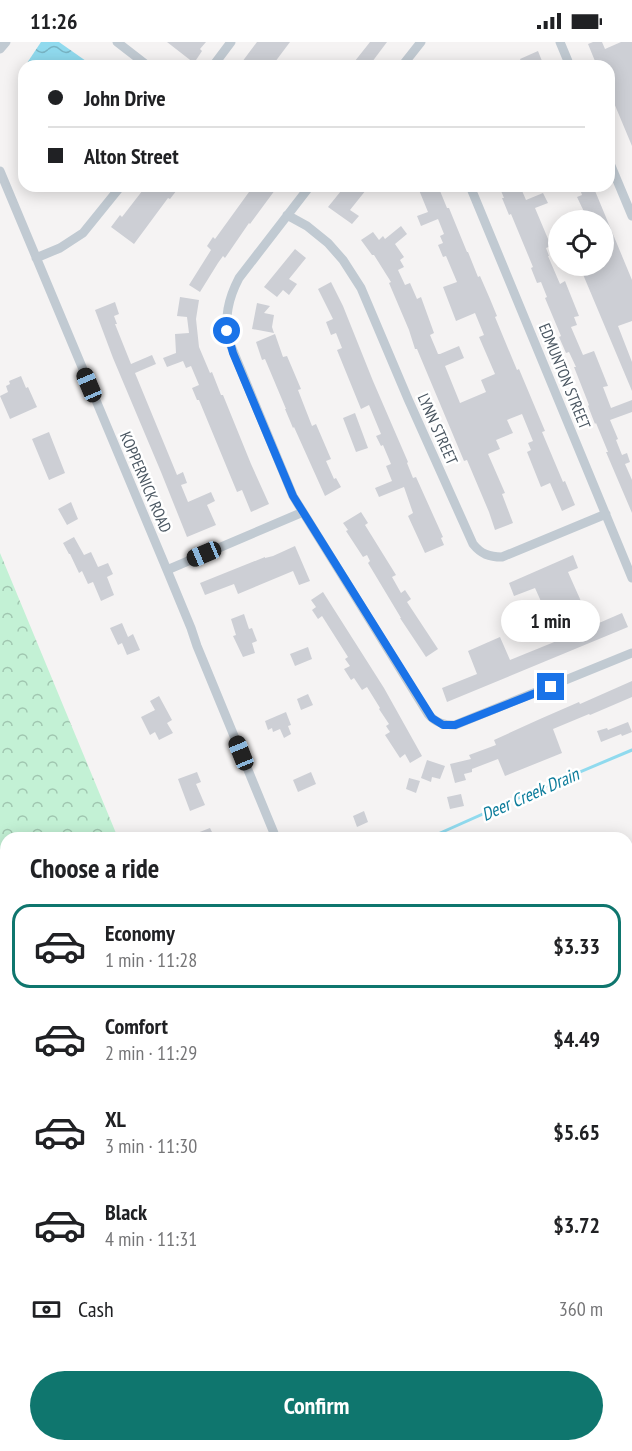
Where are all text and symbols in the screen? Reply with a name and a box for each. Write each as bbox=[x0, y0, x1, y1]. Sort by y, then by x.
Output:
text: 11:26 bbox=[30, 7, 78, 35]
text: John Drive bbox=[84, 84, 166, 112]
text: Alton Street bbox=[84, 142, 179, 170]
map controls bbox=[548, 210, 614, 276]
button: locate bbox=[548, 210, 614, 276]
route start bbox=[213, 317, 240, 344]
street label: EDMUNTON STREET bbox=[535, 320, 595, 432]
car bbox=[74, 365, 104, 405]
street label: LYNN STREET bbox=[413, 390, 463, 468]
street label: KOPPERNICK ROAD bbox=[116, 429, 176, 535]
car bbox=[184, 539, 224, 569]
callout: 1 min bbox=[502, 600, 600, 642]
text: 1 min bbox=[530, 608, 571, 634]
route end bbox=[537, 673, 564, 700]
car bbox=[226, 733, 256, 773]
water label: Deer Creek Drain bbox=[478, 762, 583, 826]
text: Choose a ride bbox=[30, 851, 159, 885]
icon: car bbox=[33, 919, 87, 973]
text: Economy bbox=[105, 919, 175, 947]
text: $3.33 bbox=[553, 932, 600, 960]
text: 1 min · 11:28 bbox=[105, 947, 197, 973]
icon: car bbox=[33, 1012, 87, 1066]
text: Comfort bbox=[105, 1012, 168, 1040]
text: $4.49 bbox=[553, 1025, 600, 1053]
text: 2 min · 11:29 bbox=[105, 1040, 197, 1066]
icon: car bbox=[33, 1105, 87, 1159]
text: XL bbox=[105, 1105, 126, 1133]
text: $5.65 bbox=[553, 1118, 600, 1146]
text: 3 min · 11:30 bbox=[105, 1133, 197, 1159]
icon: car bbox=[33, 1198, 87, 1252]
text: Black bbox=[105, 1198, 147, 1226]
text: $3.72 bbox=[553, 1211, 600, 1239]
text: 4 min · 11:31 bbox=[105, 1226, 197, 1252]
icon: cash bbox=[30, 1293, 63, 1326]
text: Cash bbox=[78, 1295, 114, 1323]
text: 360 m bbox=[559, 1296, 603, 1322]
button: Confirm bbox=[30, 1371, 603, 1440]

